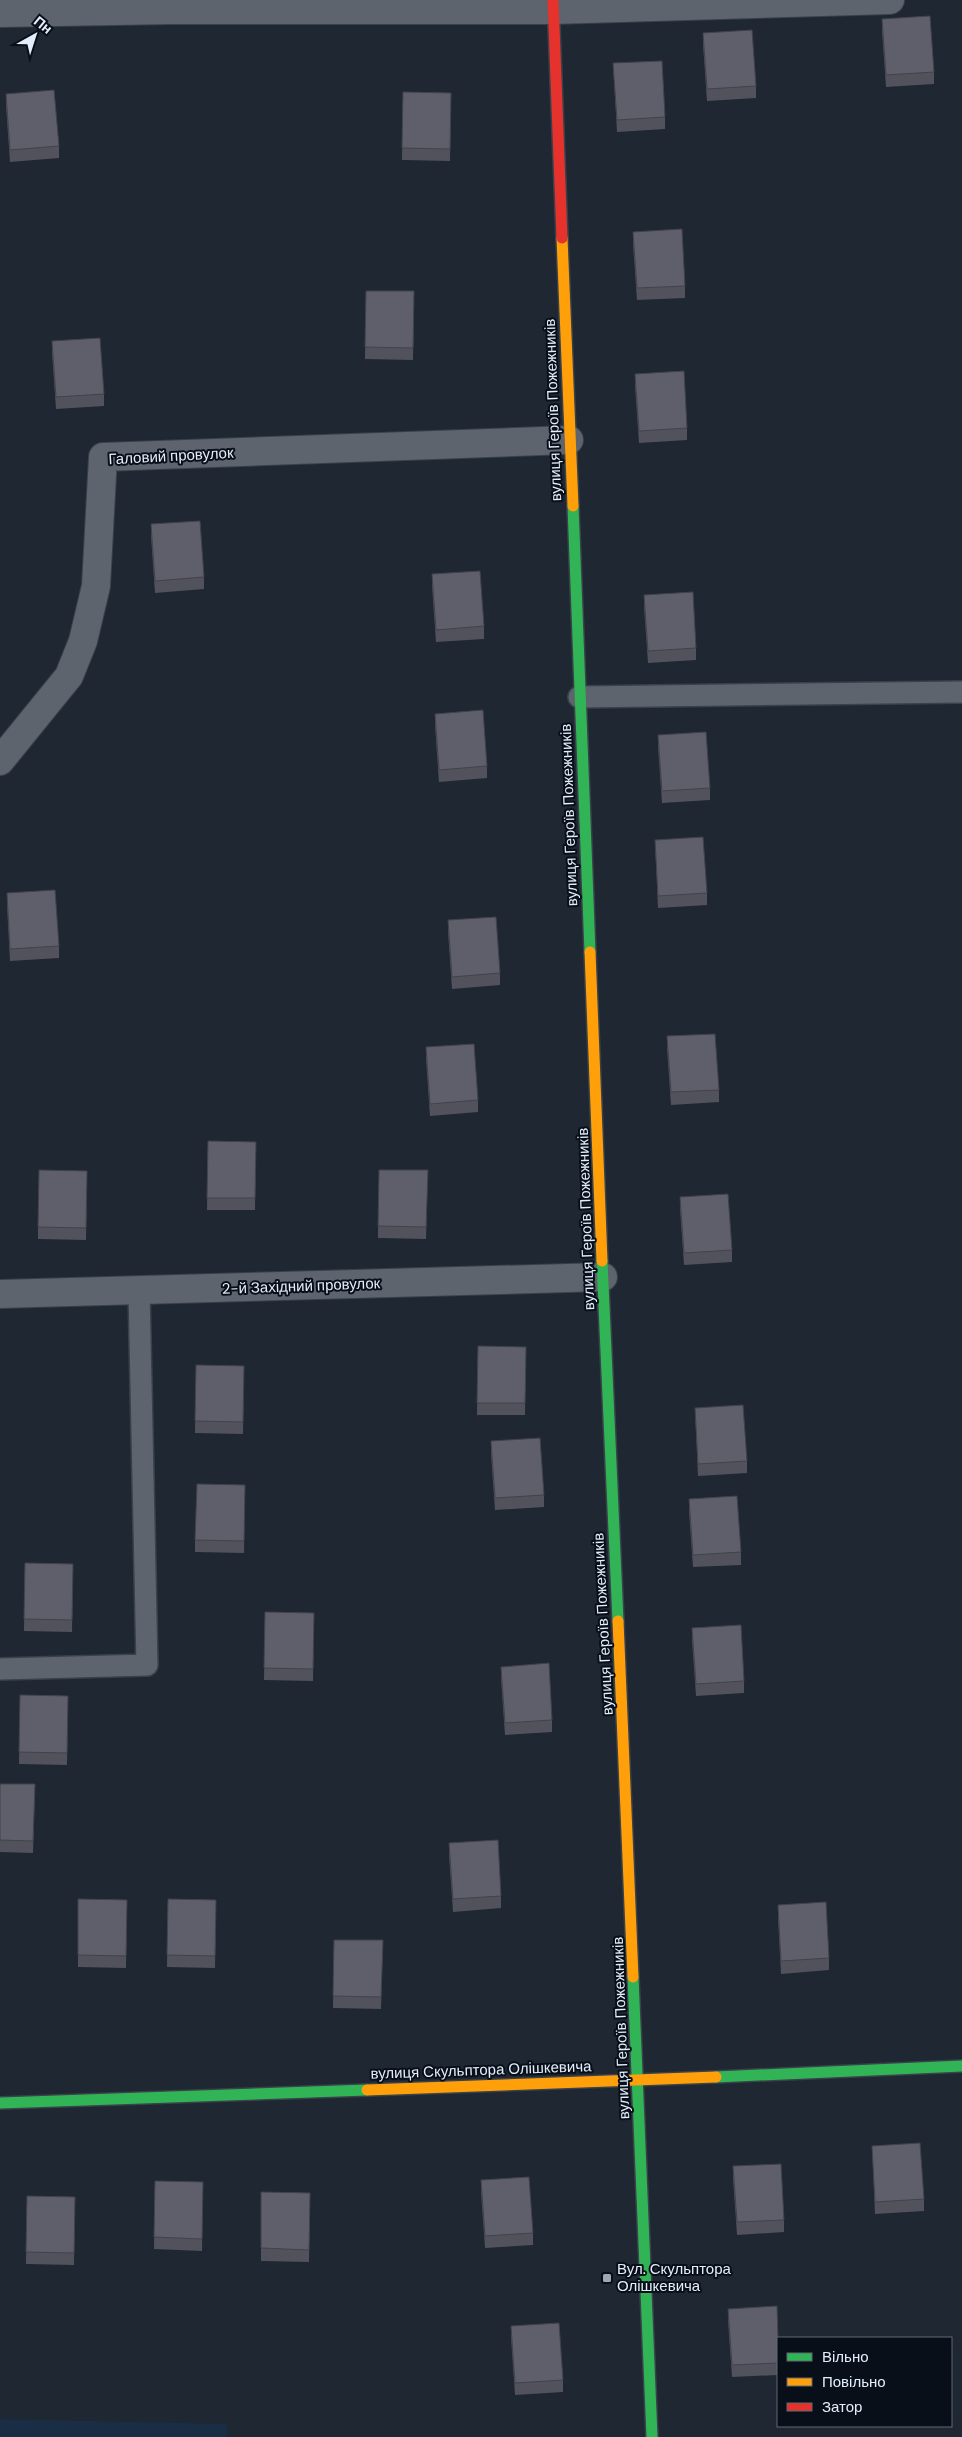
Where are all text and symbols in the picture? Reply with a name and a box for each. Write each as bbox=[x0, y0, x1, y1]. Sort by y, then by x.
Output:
north arrow bbox=[10, 10, 60, 60]
text: Пн bbox=[30, 12, 56, 38]
street label: вулиця Героїв Пожежників bbox=[540, 318, 566, 502]
street label: Галовий провулок bbox=[108, 443, 234, 469]
street label: вулиця Героїв Пожежників bbox=[556, 723, 582, 907]
street label: вулиця Героїв Пожежників bbox=[573, 1127, 599, 1311]
street label: 2-й Західний провулок bbox=[221, 1273, 381, 1299]
street label: вулиця Героїв Пожежників bbox=[588, 1532, 618, 1716]
street label: вулиця Героїв Пожежників bbox=[608, 1936, 634, 2120]
street label: вулиця Скульптора Олішкевича bbox=[370, 2056, 592, 2084]
place label: Вул. Скульптора Олішкевича bbox=[617, 2259, 732, 2296]
marker: Вул. Скульптора Олішкевича bbox=[601, 2272, 613, 2284]
legend bbox=[777, 2337, 952, 2427]
text: Вільно bbox=[822, 2347, 869, 2367]
text: Повільно bbox=[822, 2372, 886, 2392]
text: Затор bbox=[822, 2397, 862, 2417]

